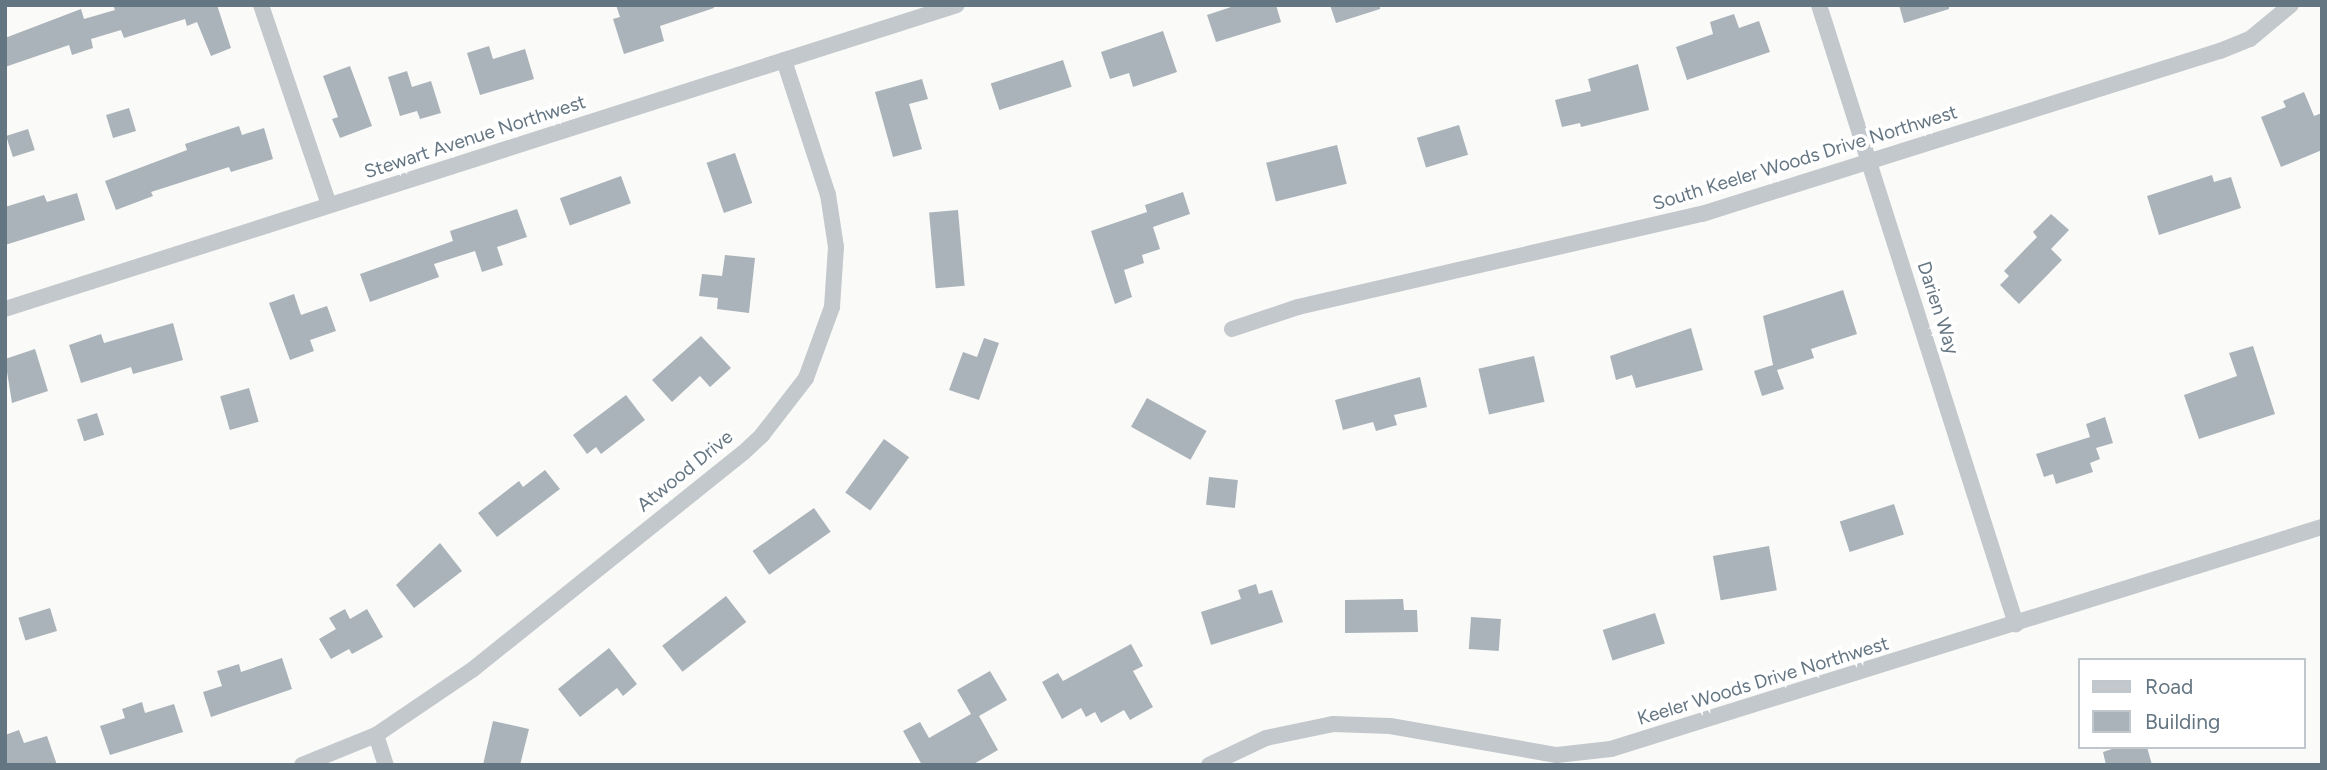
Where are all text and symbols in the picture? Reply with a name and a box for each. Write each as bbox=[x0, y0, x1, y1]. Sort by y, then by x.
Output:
street label: Stewart Avenue Northwest bbox=[361, 90, 589, 184]
street label: South Keeler Woods Drive Northwest bbox=[1650, 101, 1960, 215]
street label: Darien Way bbox=[1912, 259, 1964, 357]
street label: Atwood Drive bbox=[633, 425, 737, 517]
street label: Keeler Woods Drive Northwest bbox=[1635, 632, 1891, 730]
legend bbox=[2078, 658, 2306, 749]
text: Road bbox=[2145, 674, 2193, 699]
text: Building bbox=[2145, 709, 2220, 734]

